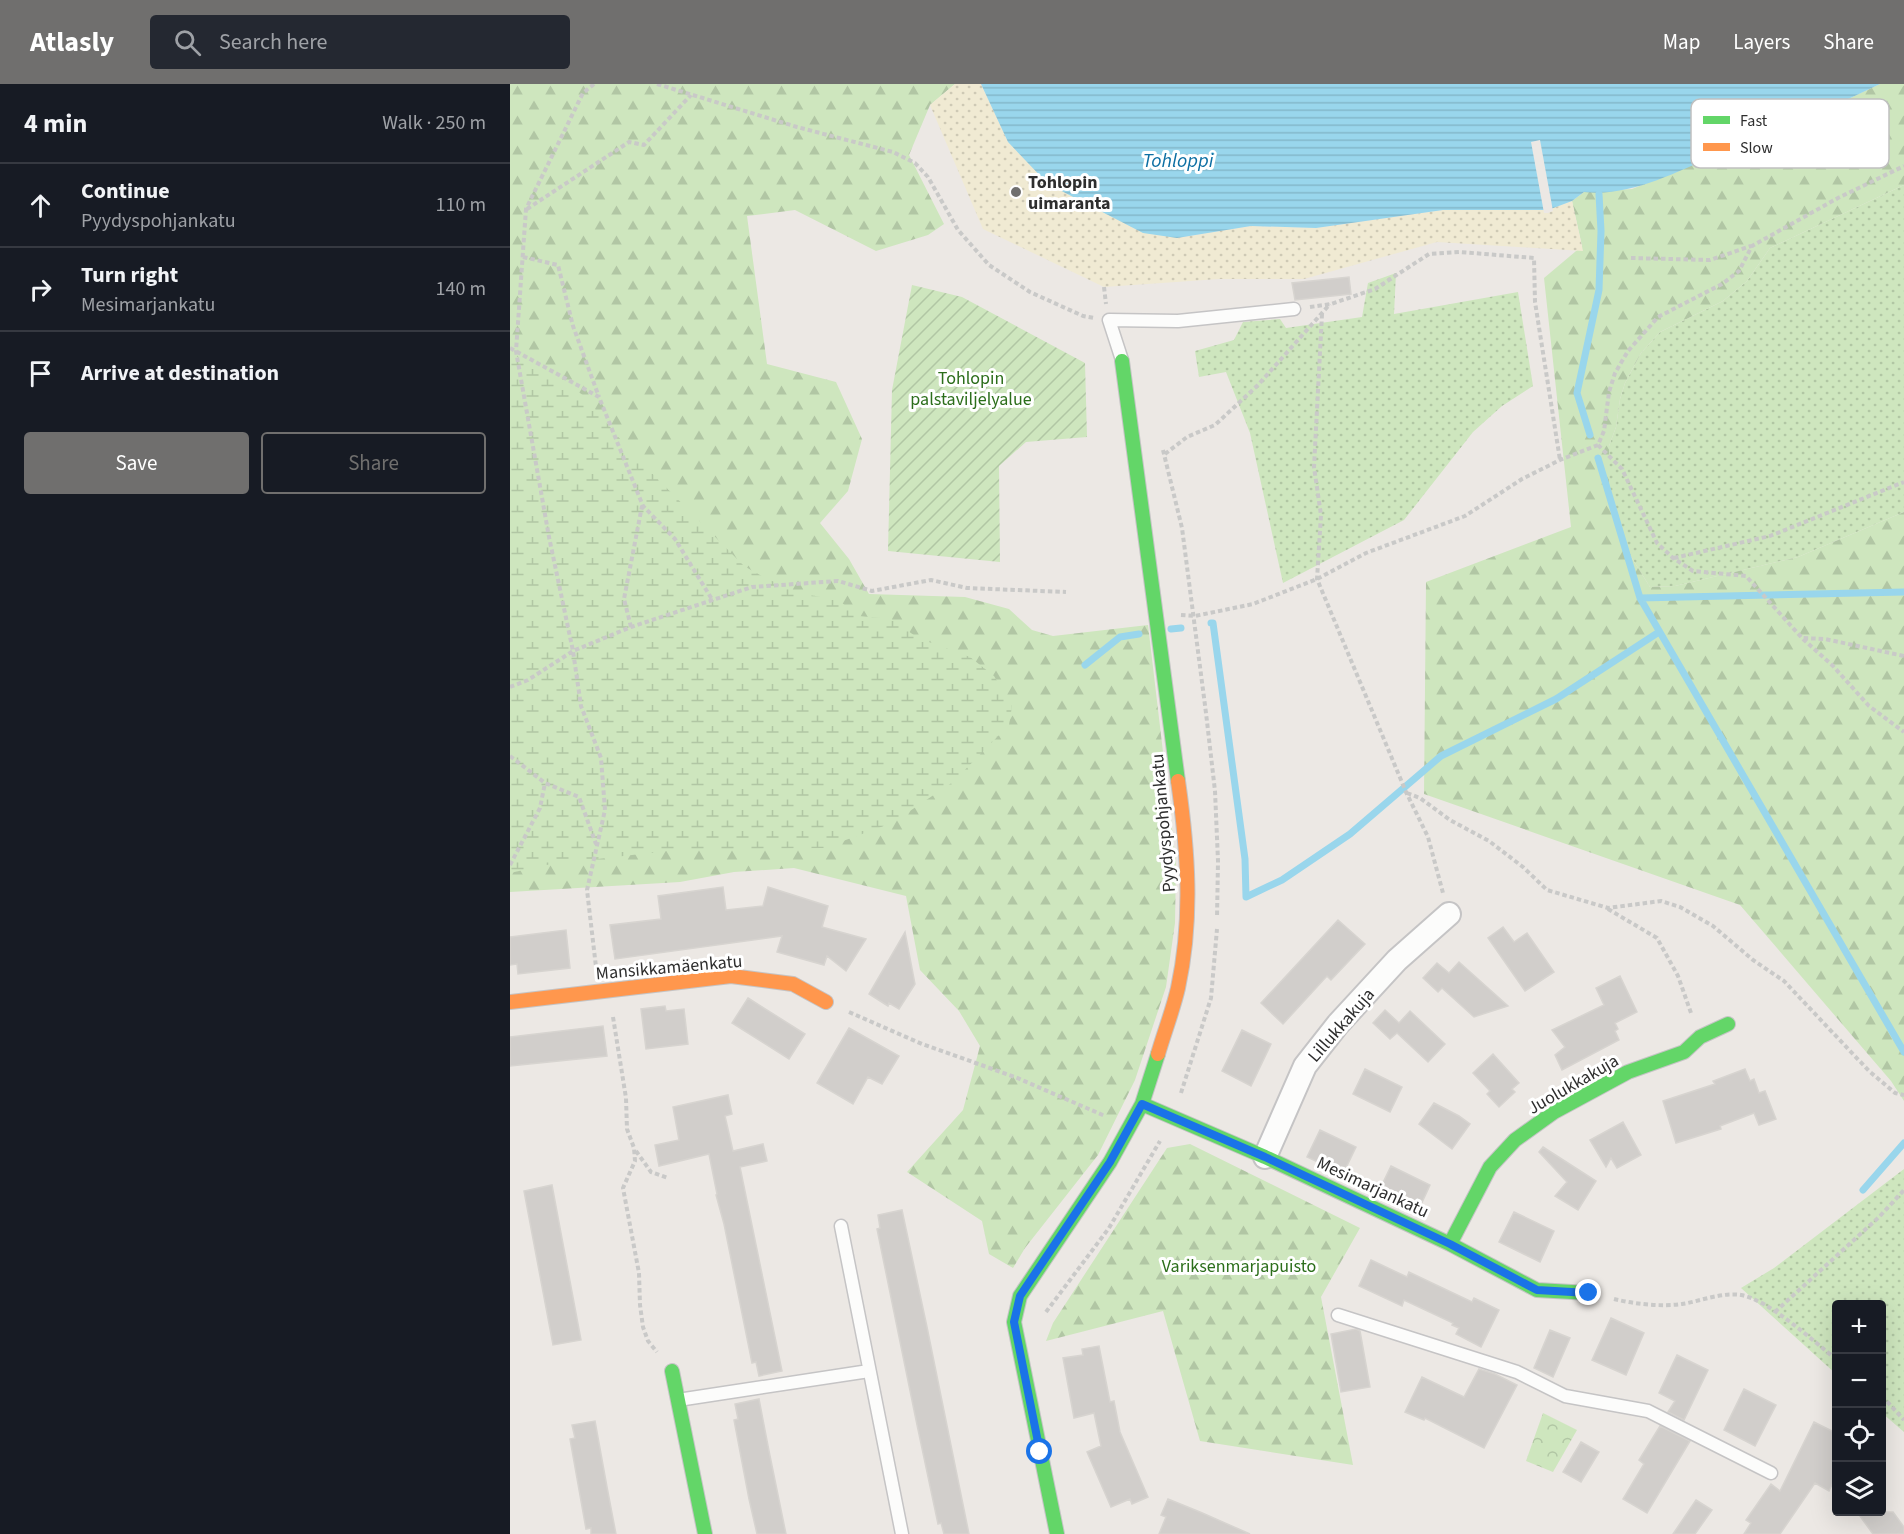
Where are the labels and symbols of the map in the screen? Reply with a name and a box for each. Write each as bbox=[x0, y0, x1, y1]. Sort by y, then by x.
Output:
legend bbox=[1691, 99, 1889, 168]
text: Fast bbox=[1740, 110, 1768, 132]
text: Slow bbox=[1740, 137, 1773, 159]
water label: Tohloppi bbox=[1143, 147, 1214, 175]
place label: Tohlopin uimaranta bbox=[1028, 170, 1111, 216]
marker: Tohlopin uimaranta bbox=[1009, 185, 1023, 199]
park label: Tohlopin palstaviljelyalue bbox=[910, 366, 1032, 412]
street label: Pyydyspohjankatu bbox=[1145, 753, 1182, 893]
street label: Mansikkamäenkatu bbox=[595, 949, 743, 986]
street label: Lillukkakuja bbox=[1302, 983, 1381, 1068]
street label: Juolukkakuja bbox=[1523, 1048, 1623, 1121]
street label: Mesimarjankatu bbox=[1313, 1151, 1433, 1224]
park label: Variksenmarjapuisto bbox=[1162, 1254, 1316, 1279]
route end bbox=[1575, 1279, 1601, 1305]
route start bbox=[1026, 1438, 1052, 1464]

